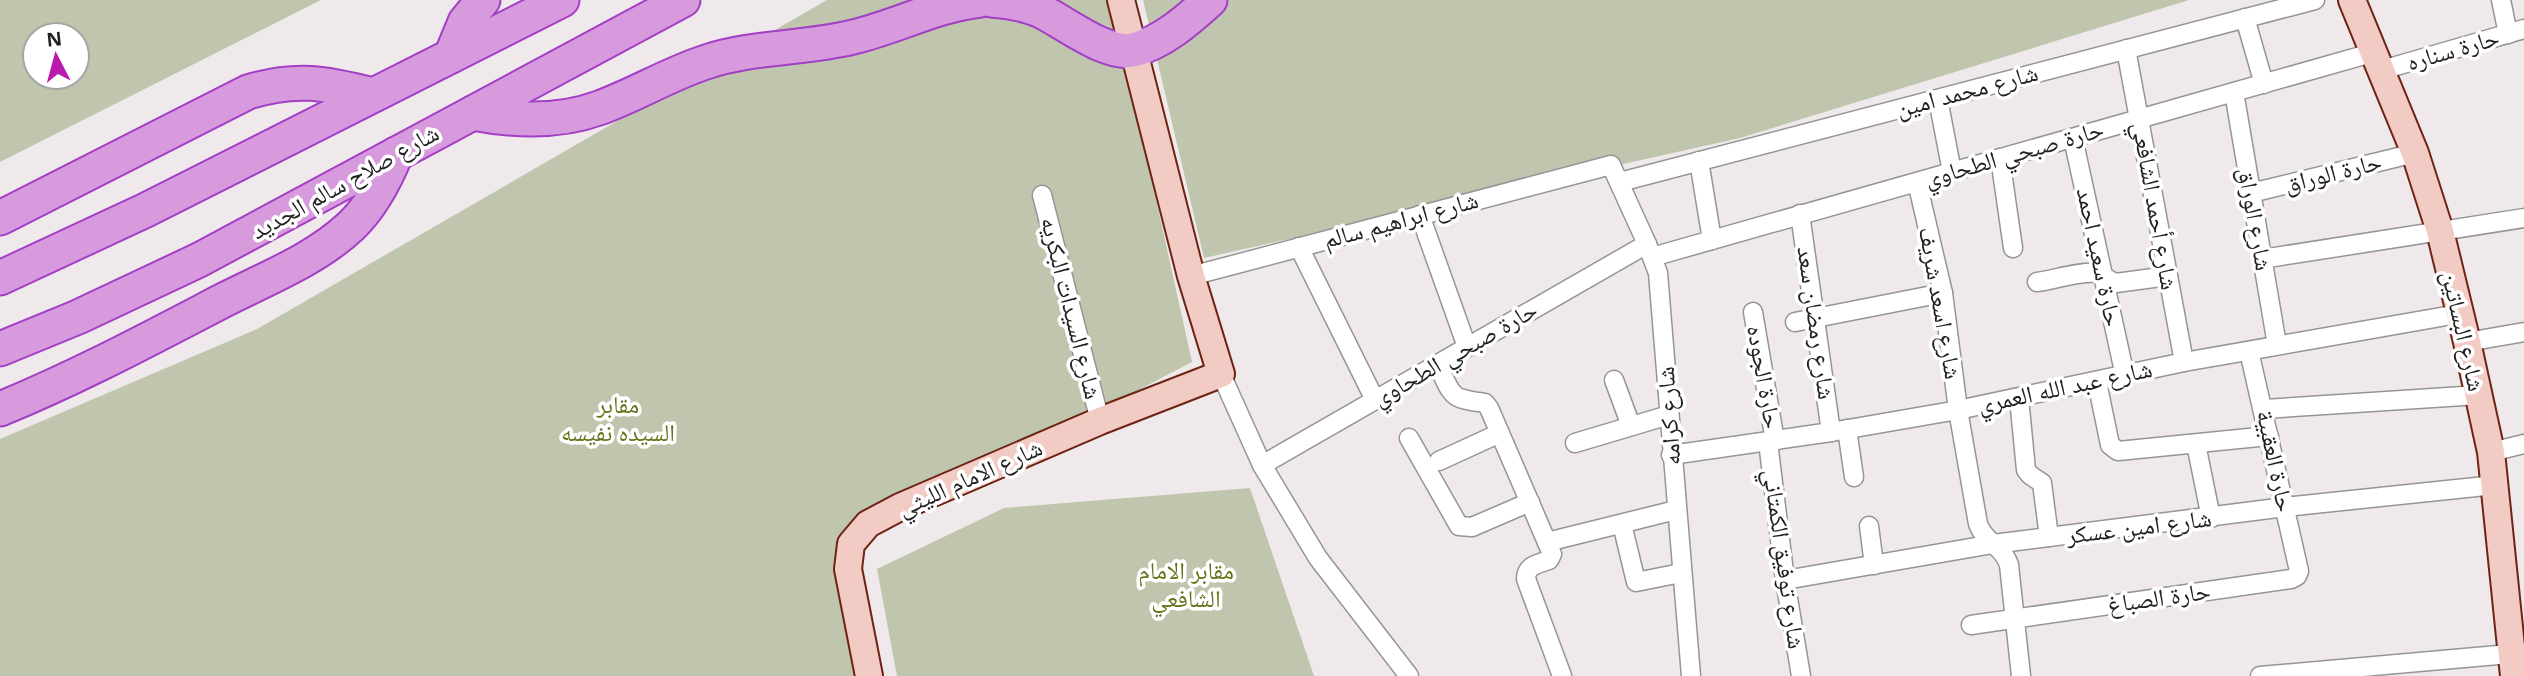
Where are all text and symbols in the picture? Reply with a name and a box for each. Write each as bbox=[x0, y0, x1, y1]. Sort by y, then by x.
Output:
street label: حارة سناره bbox=[2403, 20, 2503, 77]
north arrow bbox=[21, 21, 91, 91]
text: N bbox=[45, 25, 63, 53]
street label: شارع محمد امين bbox=[1892, 55, 2041, 124]
street label: حارة صبحي الطحاوي bbox=[1920, 111, 2108, 198]
street label: شارع صلاح سالم الجديد bbox=[244, 115, 445, 247]
street label: شارع أحمد الشافعي bbox=[2121, 119, 2187, 293]
street label: حارة الوراق bbox=[2281, 144, 2385, 200]
street label: شارع الوراق bbox=[2231, 164, 2282, 273]
street label: شارع ابراهيم سالم bbox=[1320, 182, 1482, 256]
street label: حارة سعيد احمد bbox=[2070, 184, 2131, 329]
street label: شارع السيدات البكريه bbox=[1034, 213, 1111, 402]
street label: شارع اسعد شريف bbox=[1912, 224, 1971, 382]
street label: شارع رمضان سعد bbox=[1790, 244, 1845, 401]
street label: شارع البساتين bbox=[2435, 267, 2494, 394]
street label: حارة صبحي الطحاوي bbox=[1366, 292, 1545, 417]
street label: حارة الجوده bbox=[1740, 322, 1791, 431]
street label: شارع عبد الله العمري bbox=[1974, 351, 2156, 424]
street label: شارع كرامه bbox=[1648, 366, 1687, 467]
park label: مقابر السيده نفيسه bbox=[561, 387, 675, 448]
street label: حارة العقبية bbox=[2250, 407, 2303, 515]
street label: شارع الامام الليثي bbox=[892, 430, 1049, 527]
street label: شارع توفيق الكمتاني bbox=[1752, 467, 1814, 651]
street label: شارع امين عسكر bbox=[2063, 500, 2213, 551]
park label: مقابر الامام الشافعي bbox=[1138, 553, 1234, 618]
street label: حارة الصباغ bbox=[2105, 573, 2212, 620]

